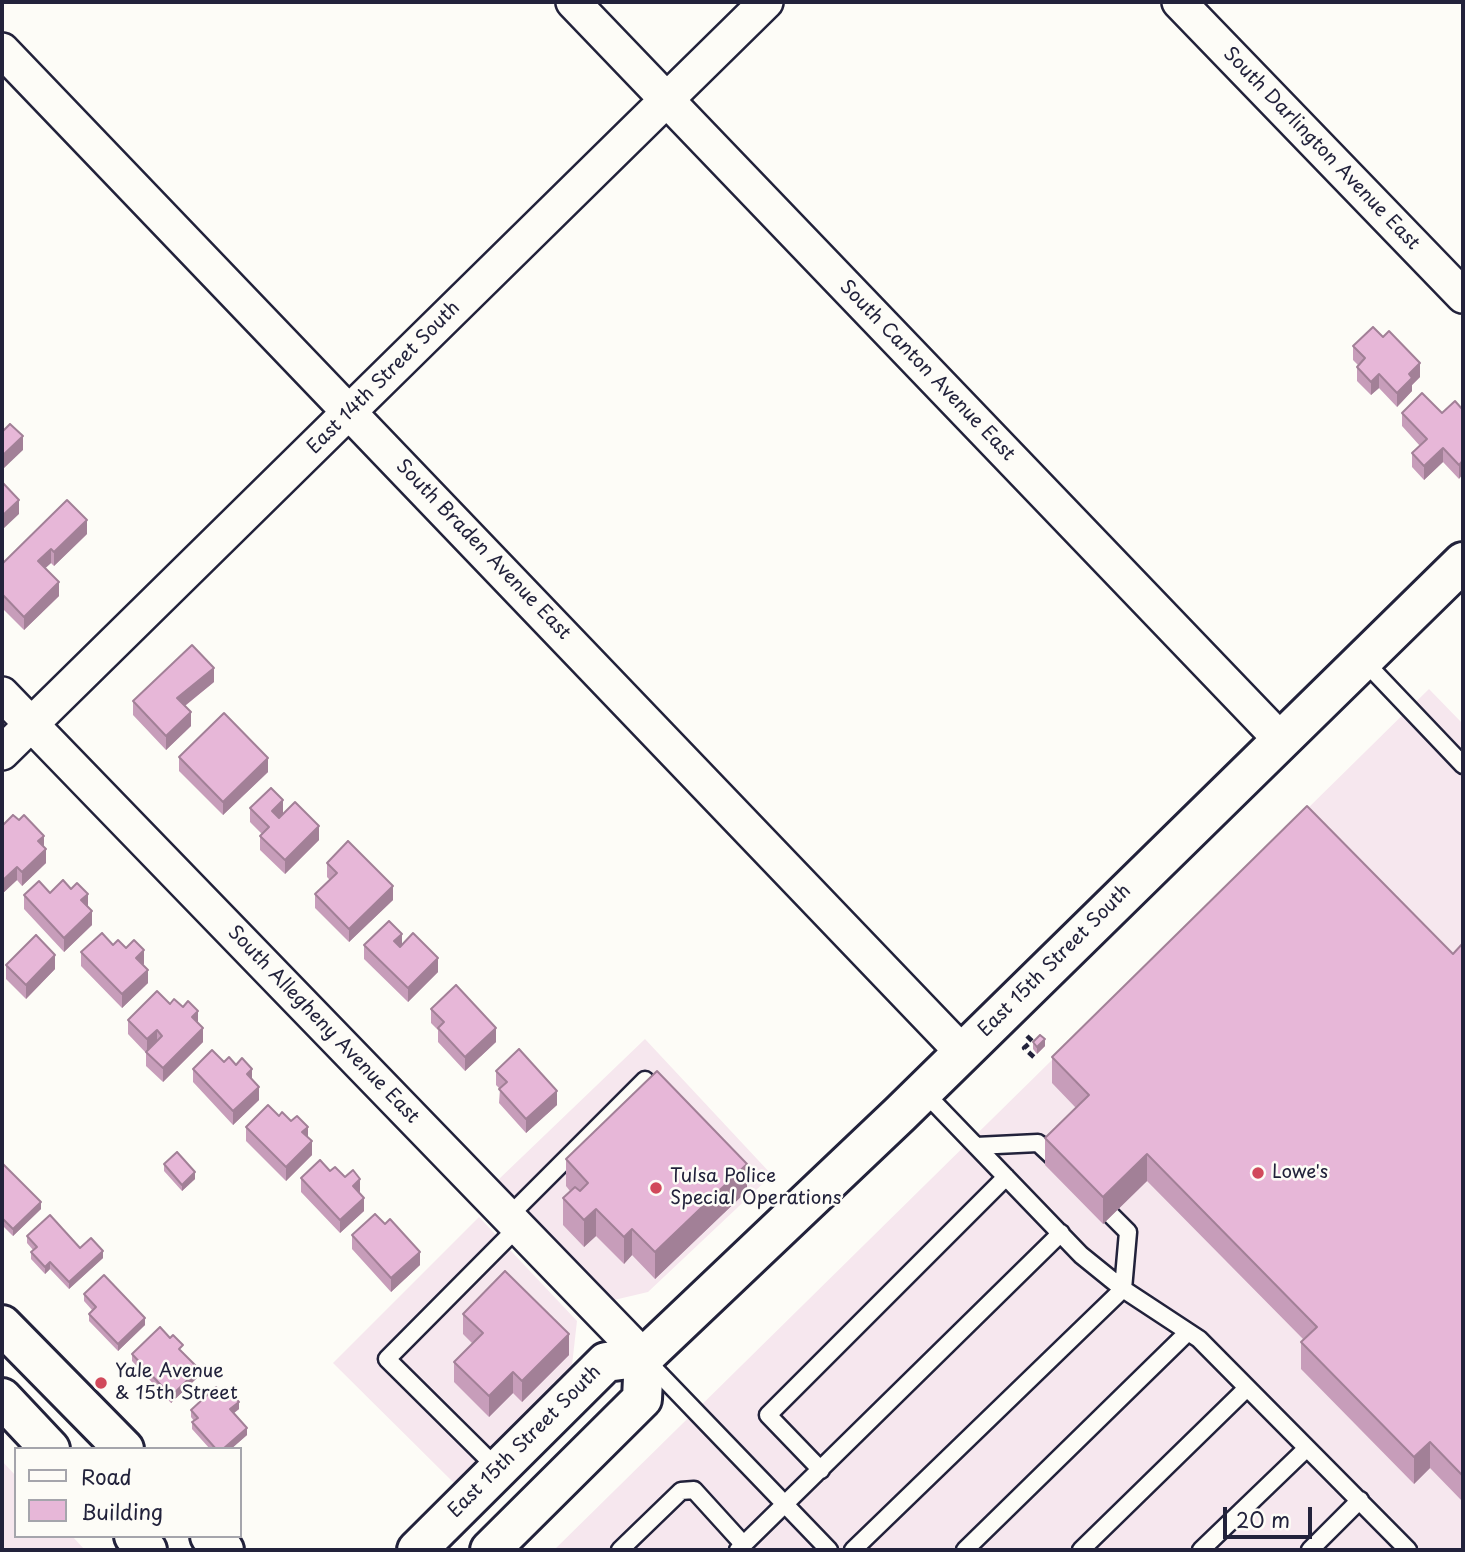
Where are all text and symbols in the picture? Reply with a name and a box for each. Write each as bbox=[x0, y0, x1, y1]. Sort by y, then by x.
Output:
street label: South Darlington Avenue East bbox=[1218, 43, 1424, 255]
street label: South Canton Avenue East bbox=[835, 276, 1019, 466]
street label: East 14th Street South bbox=[303, 297, 465, 459]
street label: South Braden Avenue East bbox=[391, 455, 575, 645]
street label: East 15th Street South bbox=[974, 880, 1136, 1042]
street label: South Allegheny Avenue East bbox=[223, 922, 423, 1128]
place label: Lowe's bbox=[1272, 1162, 1328, 1184]
marker: Lowe's bbox=[1250, 1165, 1266, 1181]
place label: Tulsa Police Special Operations bbox=[670, 1166, 841, 1210]
marker: Tulsa Police Special Operations bbox=[648, 1180, 664, 1196]
place label: Yale Avenue & 15th Street bbox=[115, 1361, 238, 1405]
street label: East 15th Street South bbox=[444, 1361, 606, 1523]
marker: Yale Avenue & 15th Street bbox=[93, 1375, 109, 1391]
legend bbox=[14, 1447, 242, 1538]
text: Road bbox=[81, 1460, 132, 1492]
scale bar bbox=[1227, 1492, 1316, 1536]
text: Building bbox=[81, 1495, 163, 1527]
text: 20 m bbox=[1236, 1503, 1290, 1535]

